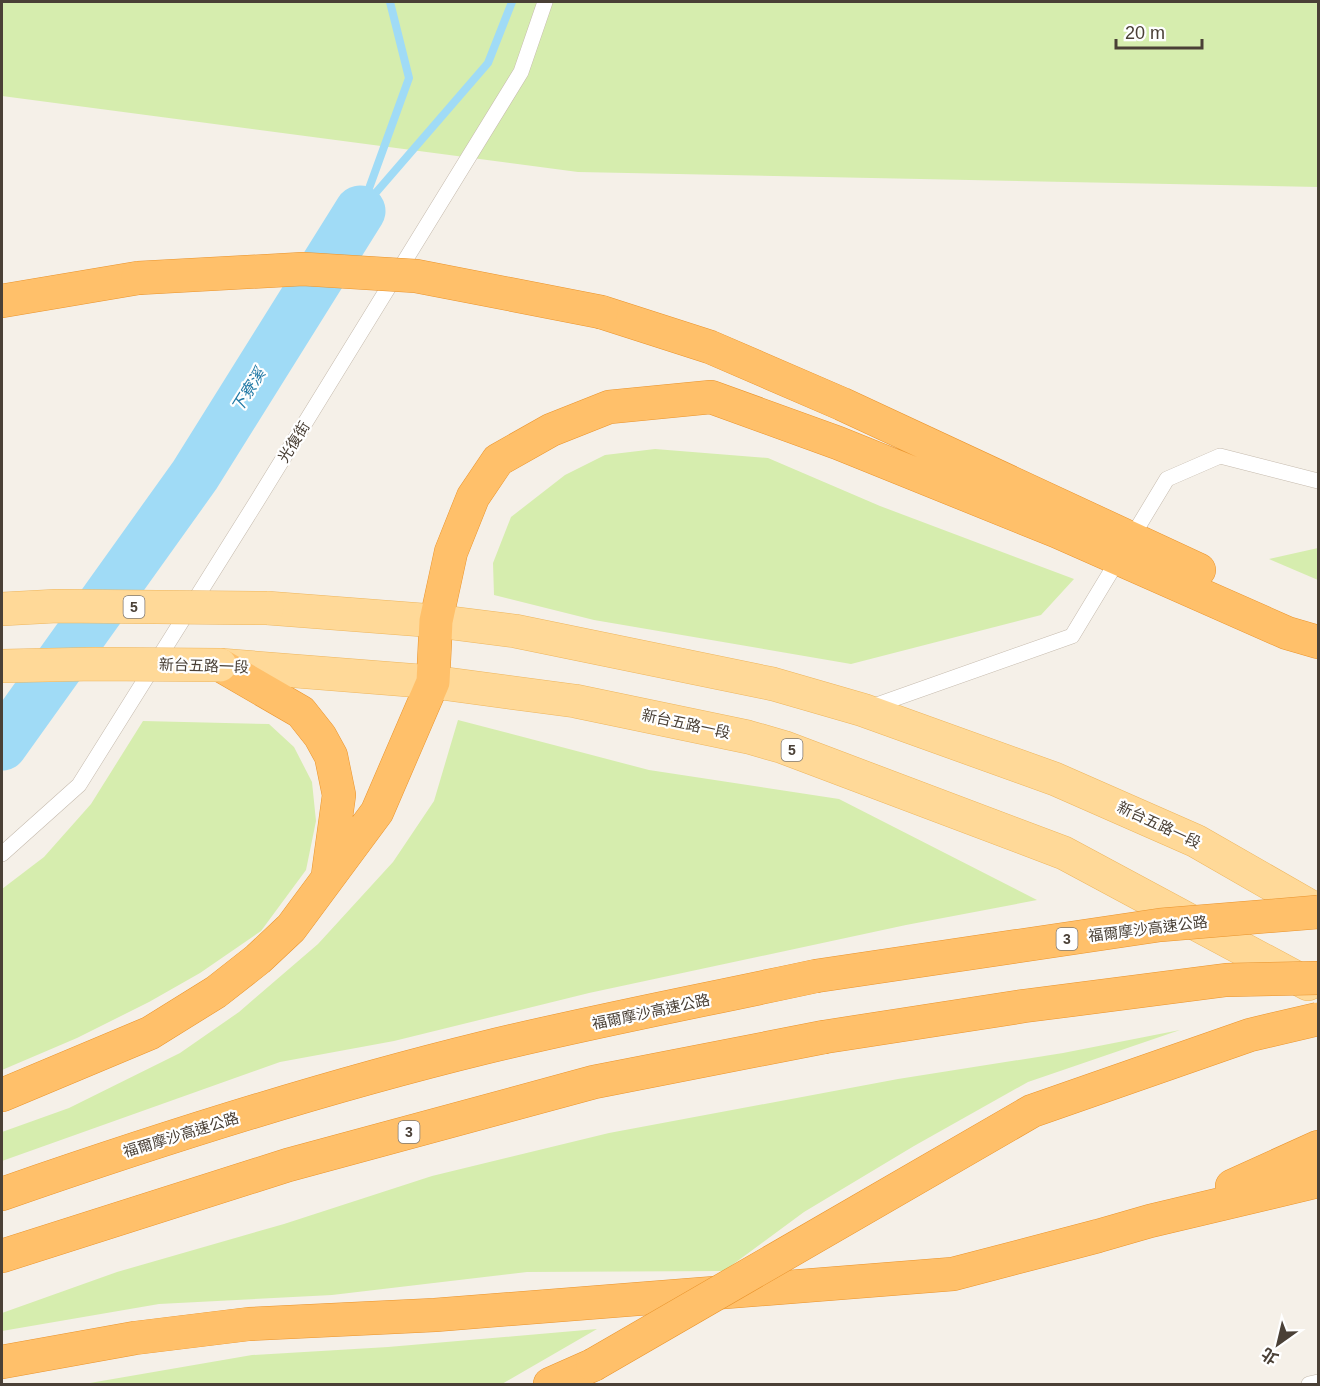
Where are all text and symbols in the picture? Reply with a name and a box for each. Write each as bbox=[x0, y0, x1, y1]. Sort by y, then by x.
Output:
scale bar bbox=[1116, 12, 1202, 50]
text: 20 m bbox=[1125, 23, 1165, 43]
water label: 下寮溪 bbox=[228, 364, 269, 415]
street label: 光復街 bbox=[274, 418, 313, 465]
road number: 5 bbox=[124, 596, 144, 618]
street label: 新台五路一段 bbox=[159, 655, 249, 676]
street label: 新台五路一段 bbox=[640, 706, 732, 741]
road number: 5 bbox=[782, 739, 802, 761]
street label: 新台五路一段 bbox=[1115, 798, 1204, 851]
street label: 福爾摩沙高速公路 bbox=[1087, 913, 1209, 944]
road number: 3 bbox=[1056, 928, 1078, 950]
street label: 福爾摩沙高速公路 bbox=[590, 991, 711, 1032]
street label: 福爾摩沙高速公路 bbox=[121, 1109, 241, 1160]
road number: 3 bbox=[398, 1121, 420, 1143]
north arrow bbox=[1248, 1314, 1308, 1374]
text: 北 bbox=[1258, 1344, 1281, 1368]

